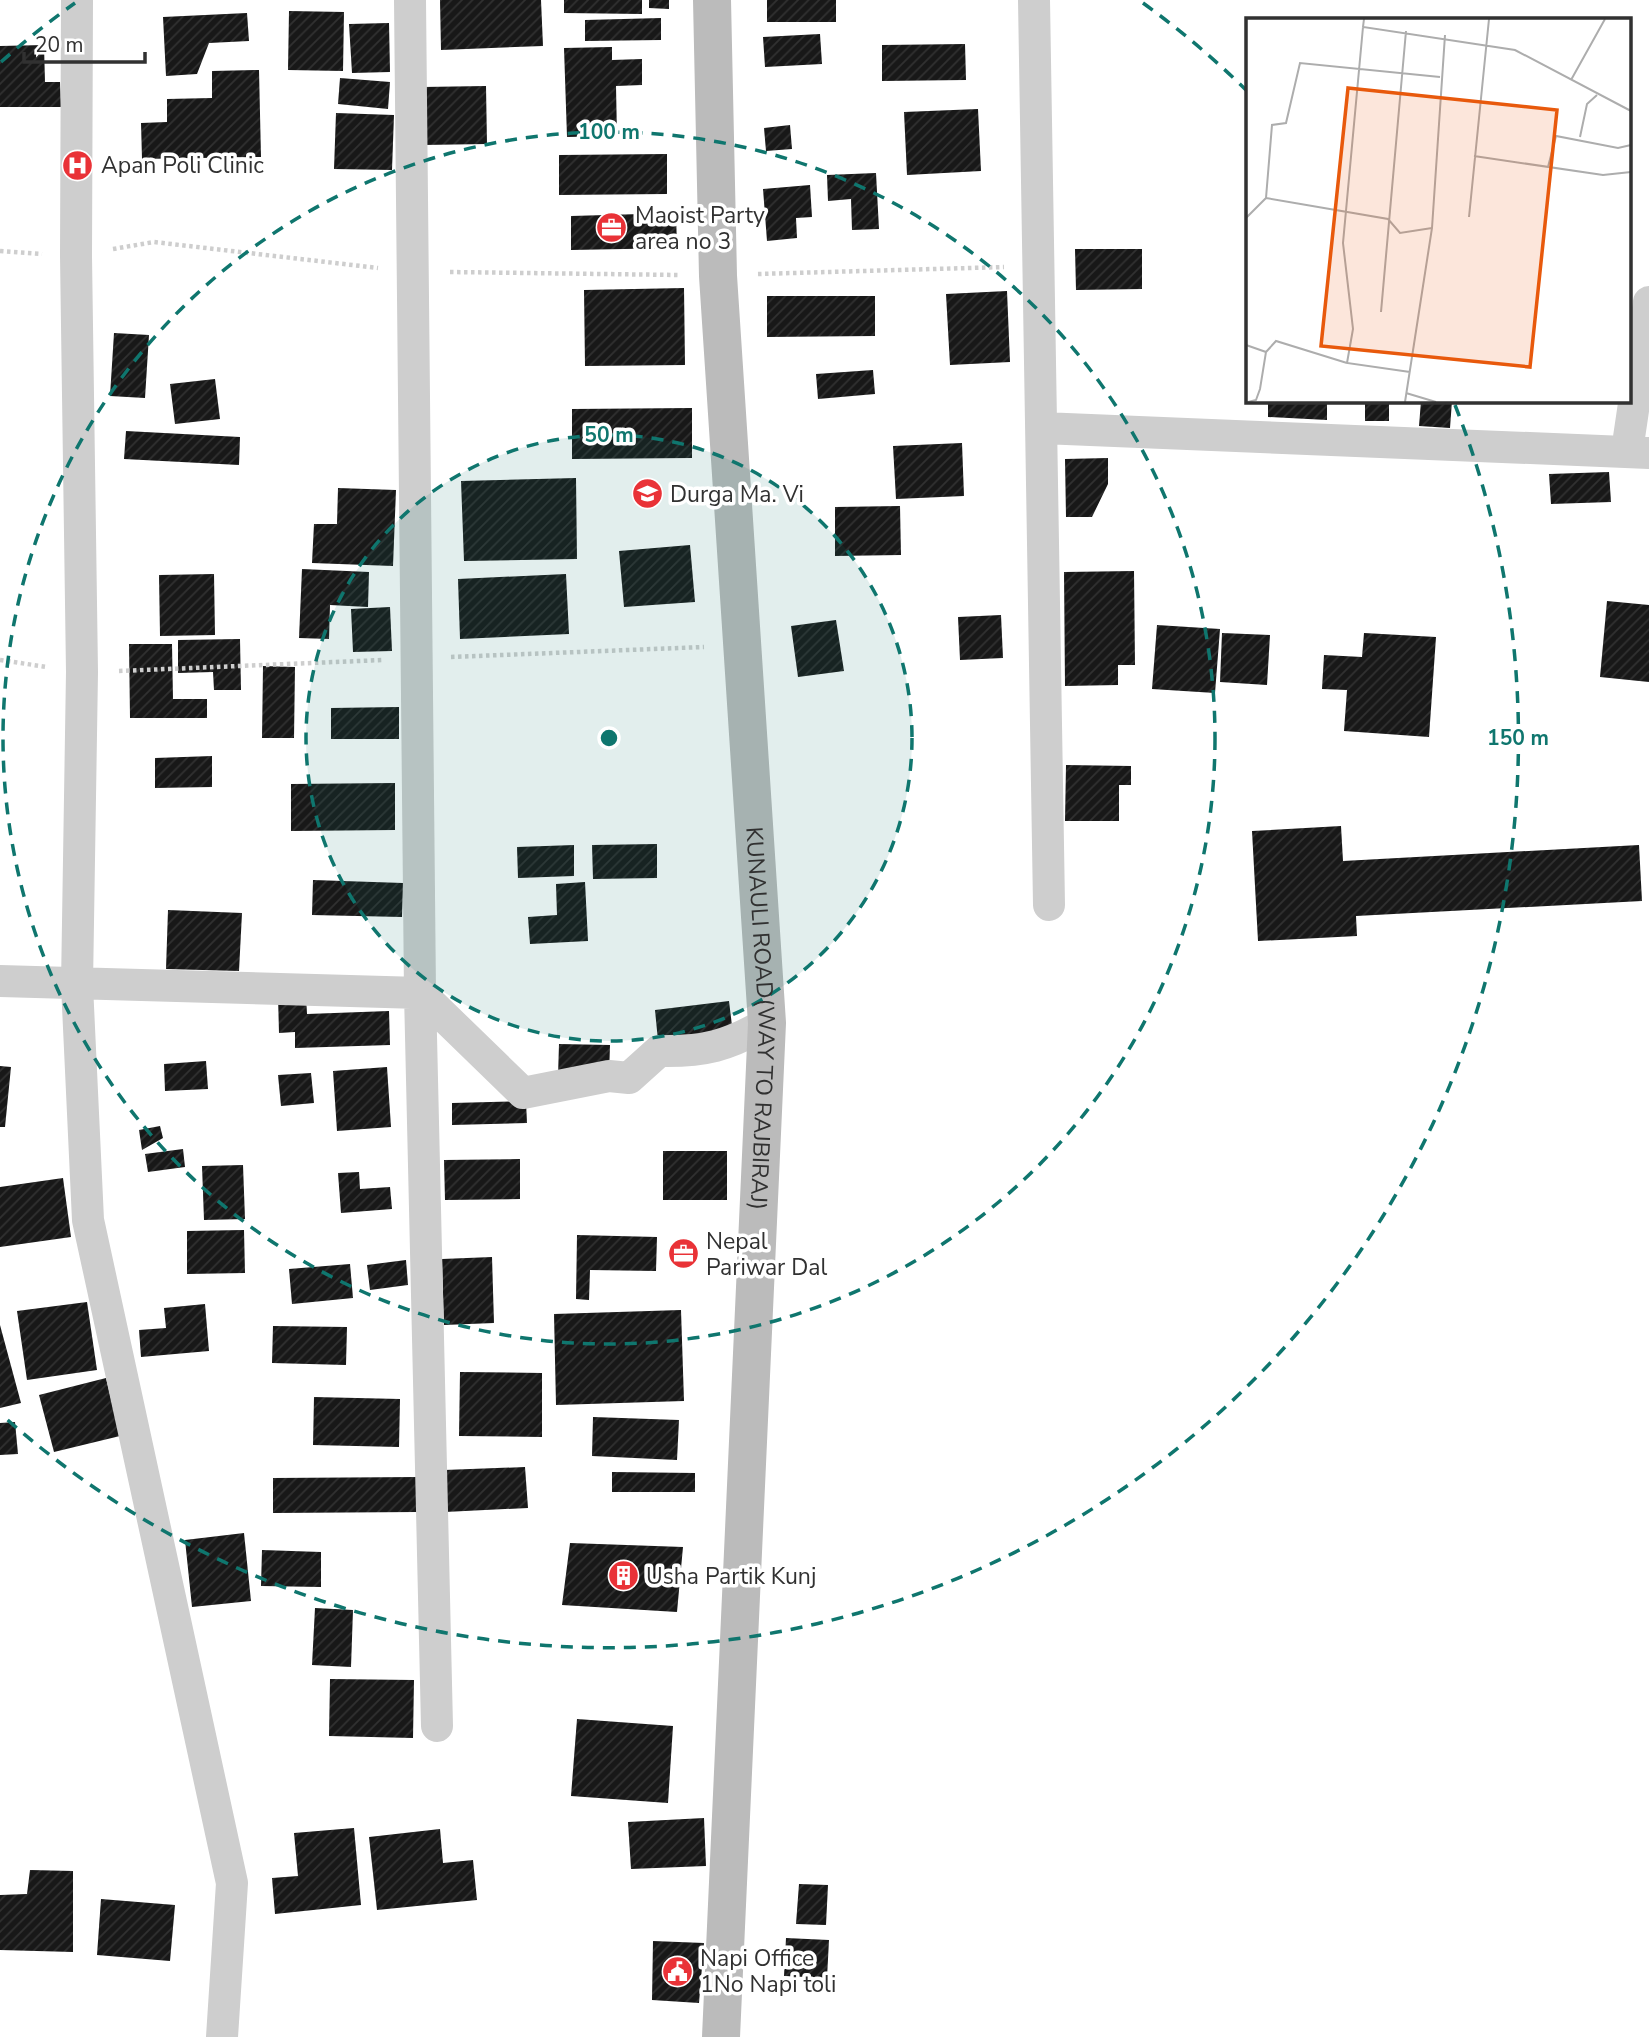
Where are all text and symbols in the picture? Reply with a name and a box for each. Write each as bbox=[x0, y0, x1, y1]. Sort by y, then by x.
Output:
inset map bbox=[1246, 18, 1632, 402]
scale bar bbox=[24, 21, 145, 65]
text: 20 m bbox=[35, 31, 84, 59]
text: 100 m bbox=[578, 118, 640, 146]
hospital icon: Apan Poli Clinic bbox=[61, 148, 95, 182]
place label: Apan Poli Clinic bbox=[101, 150, 264, 181]
place label: Maoist Party area no 3 bbox=[635, 200, 765, 257]
office icon: Maoist Party area no 3 bbox=[595, 211, 629, 245]
text: 50 m bbox=[584, 421, 634, 449]
school or university icon: Durga Ma. Vi bbox=[630, 477, 664, 511]
place label: Durga Ma. Vi bbox=[670, 479, 804, 510]
text: 150 m bbox=[1487, 724, 1549, 752]
centre of rings bbox=[597, 726, 621, 750]
street label: KUNAULI ROAD(WAY TO RAJBIRAJ) bbox=[738, 826, 783, 1211]
place label: Nepal Pariwar Dal bbox=[706, 1226, 827, 1283]
office icon: Nepal Pariwar Dal bbox=[666, 1237, 700, 1271]
building icon: Usha Partik Kunj bbox=[606, 1559, 640, 1593]
place label: Usha Partik Kunj bbox=[646, 1561, 816, 1592]
place label: Napi Office 1No Napi toli bbox=[700, 1943, 836, 2000]
public building icon: Napi Office 1No Napi toli bbox=[660, 1954, 694, 1988]

